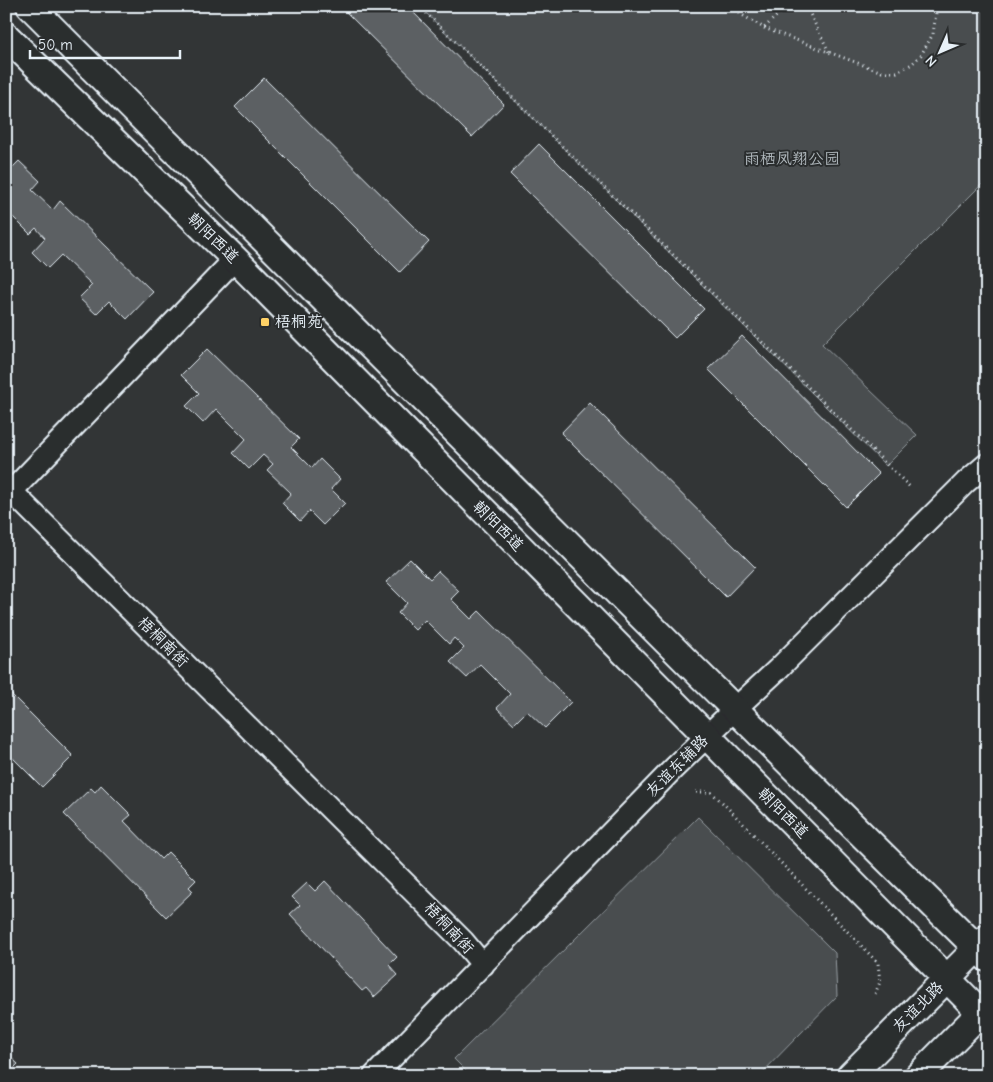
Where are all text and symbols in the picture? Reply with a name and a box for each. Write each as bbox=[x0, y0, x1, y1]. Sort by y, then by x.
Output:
scale bar bbox=[30, 28, 180, 60]
north arrow bbox=[916, 28, 966, 78]
text: 50 m bbox=[38, 36, 73, 54]
text: N bbox=[922, 52, 940, 70]
park label: 雨栖凤翔公园 bbox=[744, 150, 840, 168]
street label: 朝阳西道 bbox=[184, 209, 242, 267]
place label: 梧桐苑 bbox=[275, 313, 323, 331]
marker: 梧桐苑 bbox=[259, 316, 271, 328]
street label: 朝阳西道 bbox=[469, 497, 527, 555]
street label: 梧桐南街 bbox=[134, 613, 192, 671]
street label: 友谊东辅路 bbox=[642, 731, 712, 801]
street label: 朝阳西道 bbox=[754, 784, 812, 842]
street label: 梧桐南街 bbox=[421, 898, 477, 958]
street label: 友谊北路 bbox=[889, 978, 947, 1036]

